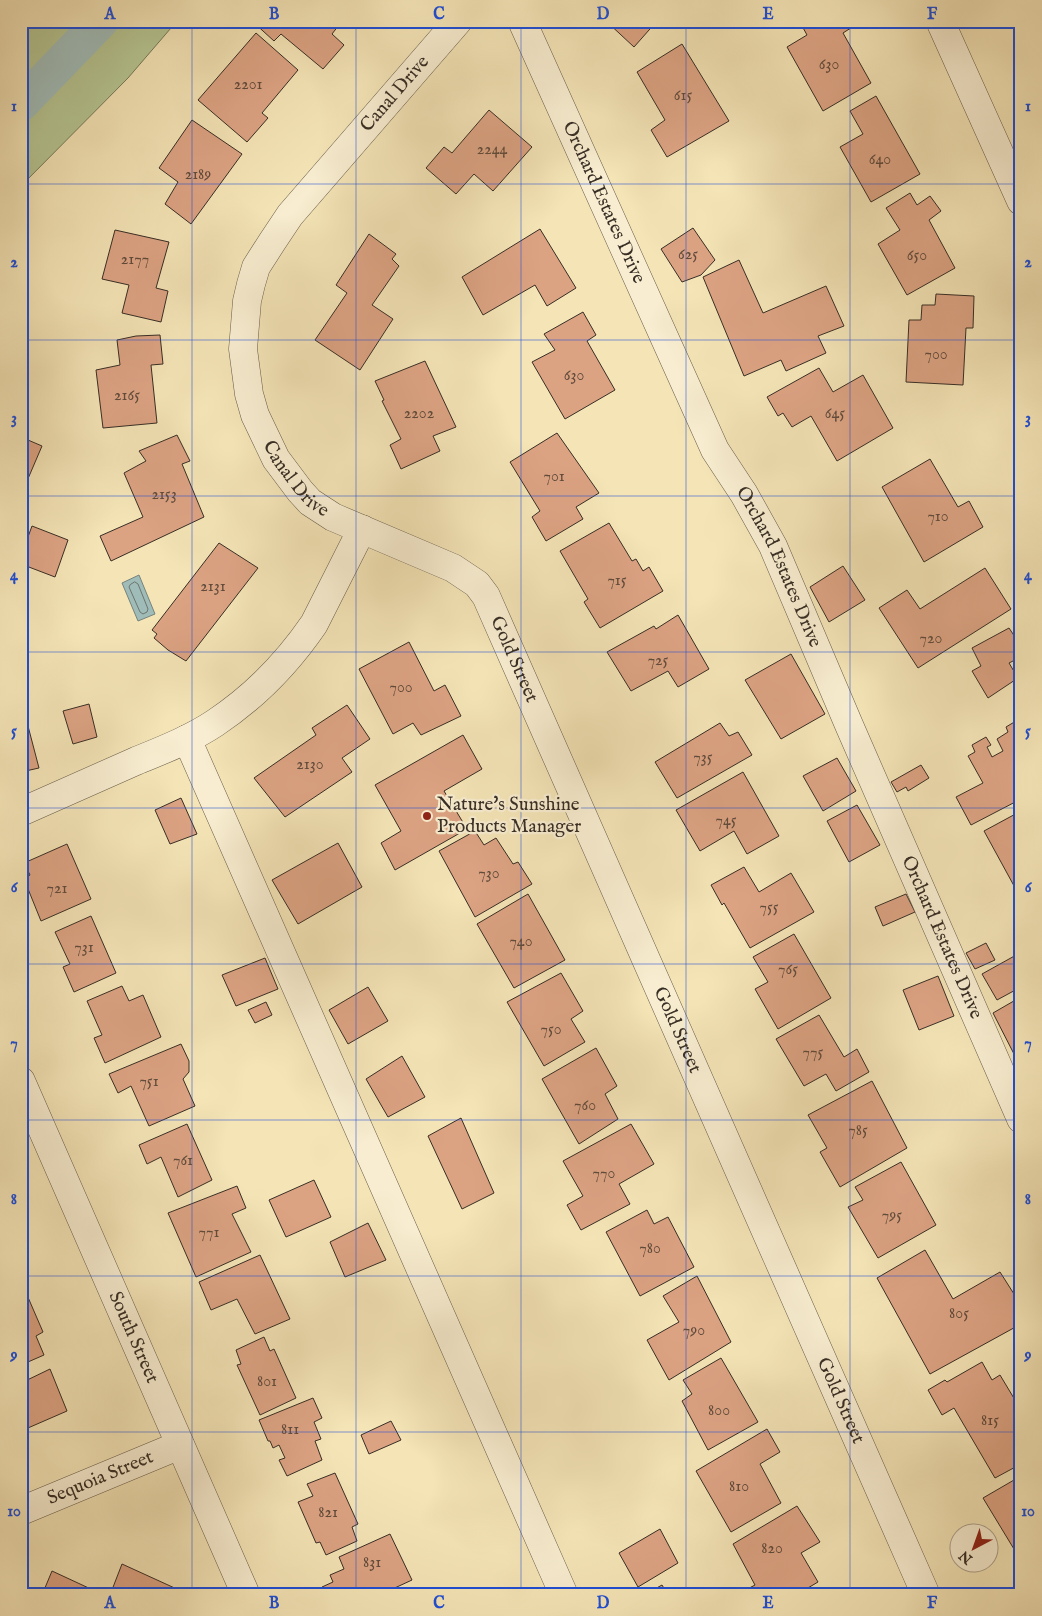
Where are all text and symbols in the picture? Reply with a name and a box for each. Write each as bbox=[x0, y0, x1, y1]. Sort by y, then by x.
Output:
text: A bbox=[104, 5, 117, 25]
text: B bbox=[269, 5, 280, 25]
text: C bbox=[433, 5, 445, 25]
text: D bbox=[597, 5, 610, 25]
text: E bbox=[762, 5, 774, 25]
text: F bbox=[927, 5, 938, 25]
street label: Canal Drive bbox=[355, 51, 435, 137]
house number: 630 bbox=[819, 55, 839, 75]
house number: 2201 bbox=[234, 75, 262, 95]
house number: 615 bbox=[674, 86, 692, 106]
text: 1 bbox=[11, 97, 17, 117]
text: 1 bbox=[1025, 97, 1031, 117]
street label: Orchard Estates Drive bbox=[557, 118, 651, 288]
house number: 2244 bbox=[477, 140, 508, 160]
house number: 640 bbox=[869, 150, 891, 170]
house number: 2189 bbox=[185, 165, 211, 185]
house number: 625 bbox=[678, 245, 698, 265]
house number: 650 bbox=[907, 246, 927, 266]
house number: 2177 bbox=[121, 250, 149, 270]
text: 2 bbox=[10, 253, 18, 273]
text: 2 bbox=[1024, 253, 1032, 273]
house number: 700 bbox=[924, 345, 948, 365]
house number: 630 bbox=[564, 366, 584, 386]
house number: 2165 bbox=[114, 386, 140, 406]
house number: 2202 bbox=[404, 404, 434, 424]
house number: 645 bbox=[825, 404, 845, 424]
text: 3 bbox=[11, 409, 17, 429]
text: 3 bbox=[1025, 409, 1031, 429]
street label: Canal Drive bbox=[257, 437, 333, 523]
house number: 701 bbox=[543, 467, 565, 487]
street label: Orchard Estates Drive bbox=[730, 482, 827, 651]
house number: 2153 bbox=[151, 485, 177, 505]
house number: 710 bbox=[927, 507, 949, 527]
text: 4 bbox=[10, 566, 19, 586]
text: 4 bbox=[1024, 566, 1033, 586]
house number: 715 bbox=[607, 571, 627, 591]
house number: 2131 bbox=[200, 577, 226, 597]
street label: Gold Street bbox=[484, 613, 544, 707]
house number: 720 bbox=[920, 629, 943, 649]
house number: 725 bbox=[648, 651, 669, 671]
house number: 700 bbox=[389, 678, 413, 698]
text: 5 bbox=[11, 722, 17, 742]
text: 5 bbox=[1025, 722, 1031, 742]
house number: 735 bbox=[693, 748, 713, 768]
house number: 2130 bbox=[296, 755, 324, 775]
place label: Nature's Sunshine Products Manager bbox=[437, 793, 581, 839]
marker: Nature's Sunshine Products Manager bbox=[421, 810, 433, 822]
house number: 745 bbox=[715, 811, 737, 831]
street label: Orchard Estates Drive bbox=[896, 852, 988, 1023]
house number: 730 bbox=[478, 864, 500, 884]
text: 6 bbox=[11, 878, 19, 898]
text: 6 bbox=[1025, 878, 1033, 898]
house number: 721 bbox=[47, 879, 68, 899]
house number: 755 bbox=[759, 898, 779, 918]
house number: 740 bbox=[509, 932, 533, 952]
house number: 731 bbox=[74, 938, 94, 958]
house number: 765 bbox=[778, 960, 798, 980]
street label: Gold Street bbox=[648, 983, 707, 1077]
house number: 750 bbox=[540, 1020, 562, 1040]
text: 7 bbox=[10, 1034, 18, 1054]
text: 7 bbox=[1024, 1034, 1032, 1054]
house number: 775 bbox=[803, 1043, 824, 1063]
house number: 751 bbox=[139, 1072, 159, 1092]
house number: 760 bbox=[574, 1096, 596, 1116]
house number: 785 bbox=[848, 1121, 868, 1141]
house number: 761 bbox=[173, 1151, 193, 1171]
house number: 770 bbox=[593, 1164, 616, 1184]
text: 8 bbox=[11, 1190, 17, 1210]
text: 8 bbox=[1025, 1190, 1031, 1210]
house number: 795 bbox=[882, 1206, 902, 1226]
house number: 771 bbox=[199, 1223, 220, 1243]
house number: 780 bbox=[639, 1239, 661, 1259]
street label: South Street bbox=[103, 1288, 164, 1388]
house number: 805 bbox=[949, 1304, 969, 1324]
house number: 790 bbox=[683, 1321, 705, 1341]
text: 9 bbox=[10, 1346, 18, 1366]
text: 9 bbox=[1024, 1346, 1032, 1366]
street label: Gold Street bbox=[811, 1354, 870, 1448]
house number: 801 bbox=[257, 1372, 277, 1392]
house number: 800 bbox=[708, 1401, 730, 1421]
house number: 815 bbox=[981, 1411, 999, 1431]
house number: 811 bbox=[281, 1420, 299, 1440]
street label: Sequoia Street bbox=[44, 1445, 157, 1511]
house number: 810 bbox=[729, 1477, 749, 1497]
text: 10 bbox=[7, 1502, 21, 1522]
text: 10 bbox=[1021, 1502, 1035, 1522]
house number: 821 bbox=[318, 1503, 338, 1523]
north arrow bbox=[950, 1524, 1000, 1574]
house number: 820 bbox=[761, 1539, 783, 1559]
text: N bbox=[956, 1546, 977, 1568]
house number: 831 bbox=[363, 1553, 381, 1573]
text: A bbox=[104, 1594, 117, 1614]
text: B bbox=[269, 1594, 280, 1614]
text: C bbox=[433, 1594, 445, 1614]
text: D bbox=[597, 1594, 610, 1614]
text: E bbox=[762, 1594, 774, 1614]
text: F bbox=[927, 1594, 938, 1614]

